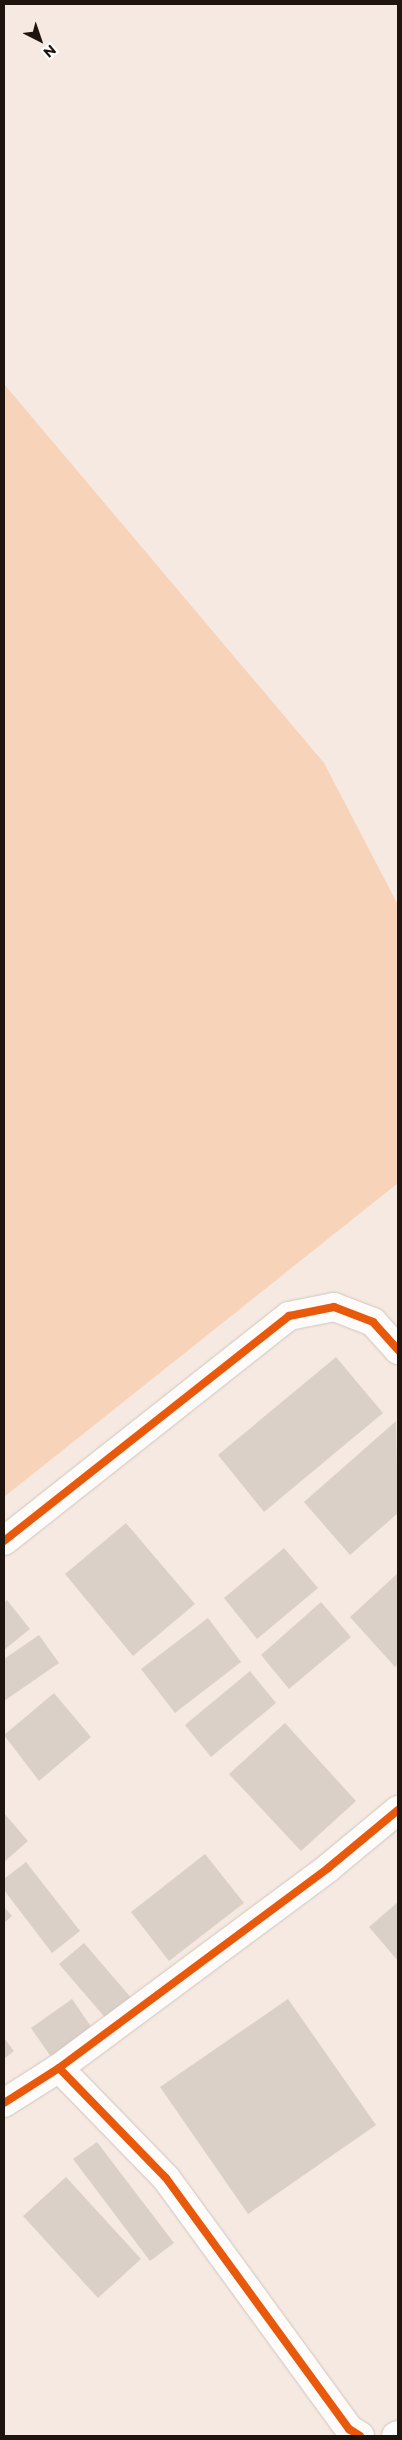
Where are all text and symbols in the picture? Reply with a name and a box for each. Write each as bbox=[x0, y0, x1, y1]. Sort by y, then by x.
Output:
north arrow bbox=[15, 15, 65, 65]
text: N bbox=[40, 41, 60, 62]

